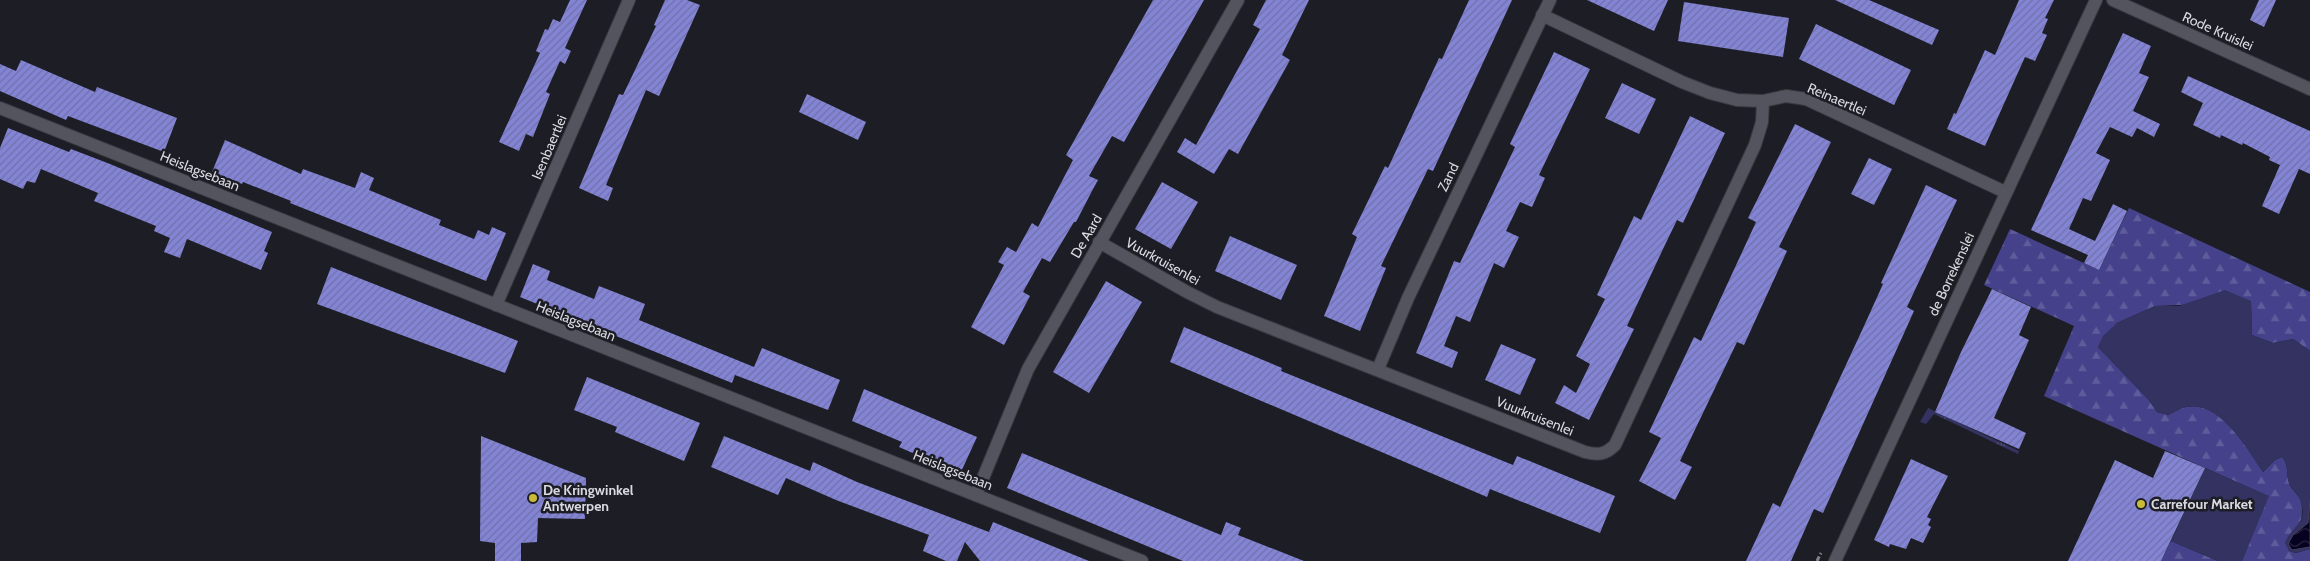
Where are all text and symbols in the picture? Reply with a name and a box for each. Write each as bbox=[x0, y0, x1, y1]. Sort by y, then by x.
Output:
street label: Rode Kruislei bbox=[2180, 7, 2256, 55]
street label: Reinaertlei bbox=[1805, 78, 1869, 120]
street label: Isenbaertlei bbox=[527, 112, 571, 182]
street label: Heislagsebaan bbox=[157, 147, 243, 195]
street label: Zand bbox=[1433, 160, 1463, 194]
street label: De Aard bbox=[1066, 211, 1106, 261]
street label: de Borrekenslei bbox=[1924, 229, 1978, 319]
street label: Vuurkruisenlei bbox=[1123, 233, 1203, 289]
street label: Heislagsebaan bbox=[533, 297, 619, 345]
street label: Vuurkruisenlei bbox=[1493, 392, 1577, 440]
street label: Heislagsebaan bbox=[910, 446, 996, 494]
place label: De Kringwinkel Antwerpen bbox=[543, 481, 634, 515]
marker: De Kringwinkel Antwerpen bbox=[527, 492, 539, 504]
place label: Carrefour Market bbox=[2151, 495, 2253, 513]
marker: Carrefour Market bbox=[2135, 498, 2147, 510]

